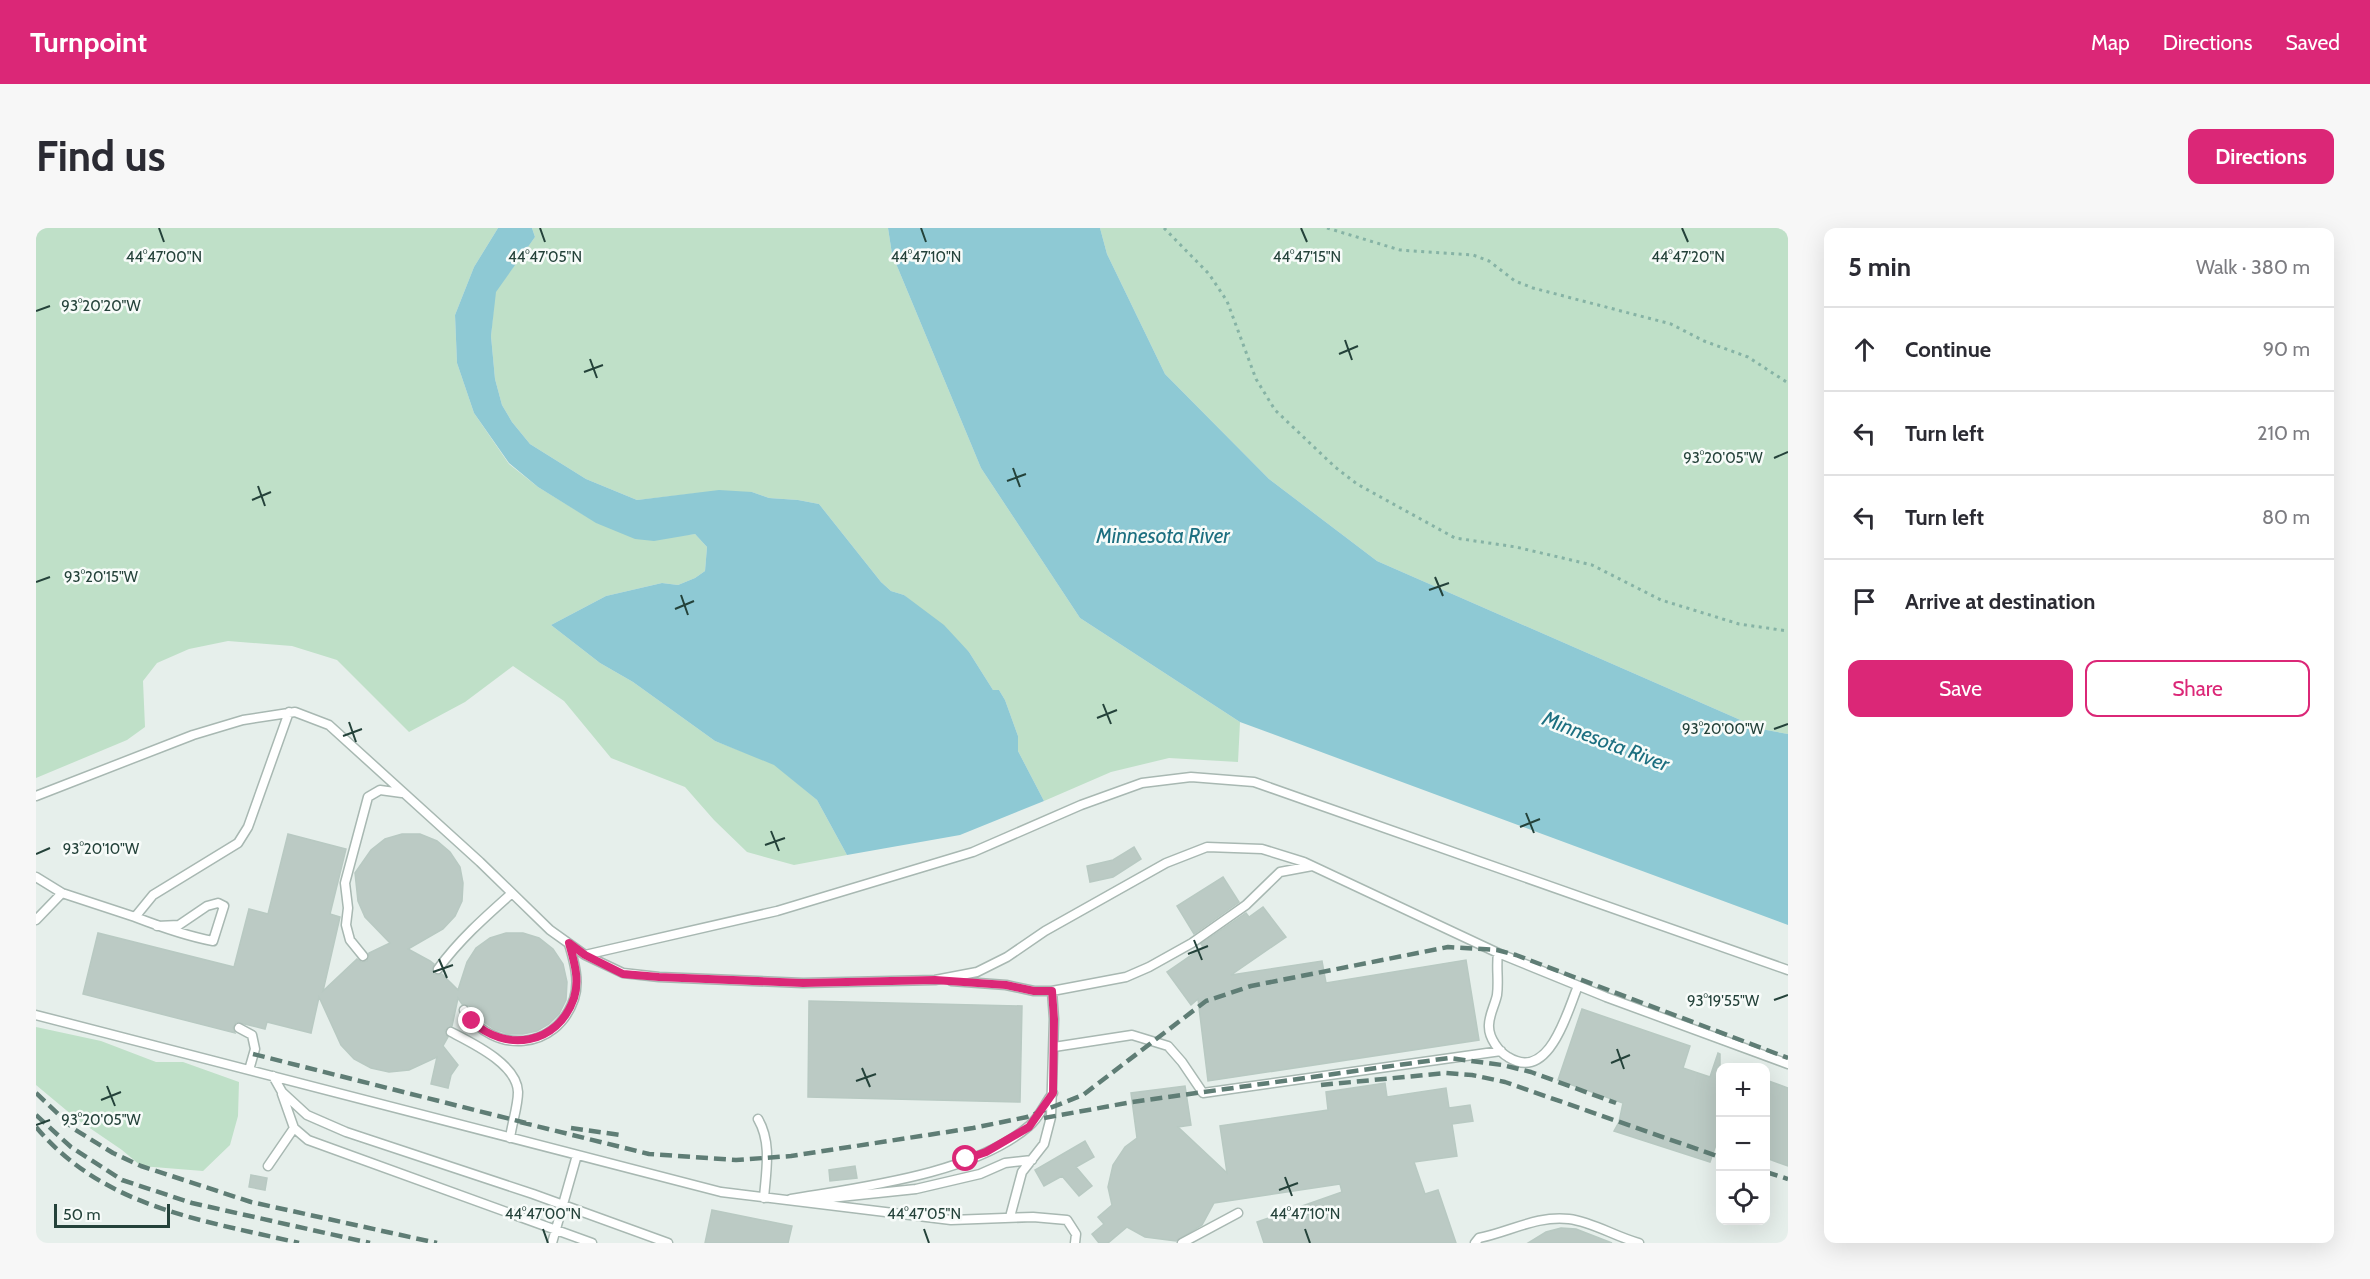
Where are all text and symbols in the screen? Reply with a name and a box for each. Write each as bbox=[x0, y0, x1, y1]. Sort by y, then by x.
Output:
text: Turnpoint bbox=[30, 25, 147, 59]
text: Map bbox=[2091, 30, 2130, 55]
text: Directions bbox=[2163, 30, 2252, 55]
text: Saved bbox=[2285, 30, 2340, 55]
button: Directions bbox=[2188, 129, 2334, 184]
text: Find us bbox=[36, 130, 165, 182]
text: 44°47'00"N bbox=[126, 248, 202, 266]
text: 44°47'05"N bbox=[508, 248, 582, 266]
text: 44°47'10"N bbox=[891, 248, 961, 266]
text: 44°47'15"N bbox=[1273, 248, 1341, 266]
text: 44°47'20"N bbox=[1651, 248, 1725, 266]
text: 5 min bbox=[1848, 251, 1911, 283]
text: Walk · 380 m bbox=[2196, 255, 2310, 279]
text: 93°20'20"W bbox=[61, 297, 141, 315]
icon: ahead bbox=[1848, 333, 1881, 366]
text: Continue bbox=[1905, 336, 1991, 363]
text: 90 m bbox=[2263, 337, 2310, 361]
icon: left bbox=[1848, 417, 1881, 450]
text: Turn left bbox=[1905, 420, 1984, 447]
text: 210 m bbox=[2257, 421, 2310, 445]
text: 93°20'05"W bbox=[1683, 449, 1764, 467]
icon: left bbox=[1848, 501, 1881, 534]
text: Turn left bbox=[1905, 504, 1984, 531]
text: 80 m bbox=[2262, 505, 2310, 529]
water label: Minnesota River bbox=[1095, 523, 1231, 548]
text: 93°20'15"W bbox=[64, 568, 139, 586]
icon: arrive bbox=[1848, 585, 1881, 618]
text: Arrive at destination bbox=[1905, 588, 2095, 615]
button: Save bbox=[1848, 660, 2073, 717]
button: Share bbox=[2085, 660, 2310, 717]
water label: Minnesota River bbox=[1538, 705, 1674, 777]
text: 93°20'00"W bbox=[1682, 720, 1765, 738]
text: 93°20'10"W bbox=[63, 840, 140, 858]
text: 93°19'55"W bbox=[1687, 992, 1760, 1010]
route end bbox=[458, 1007, 484, 1033]
map controls bbox=[1716, 1063, 1770, 1225]
button: + bbox=[1716, 1063, 1770, 1117]
text: 93°20'05"W bbox=[61, 1111, 142, 1129]
button: − bbox=[1716, 1117, 1770, 1171]
route start bbox=[952, 1145, 978, 1171]
button: locate bbox=[1716, 1171, 1770, 1225]
scale bar bbox=[54, 1201, 170, 1228]
text: 50 m bbox=[63, 1205, 100, 1224]
text: 44°47'00"N bbox=[505, 1205, 581, 1223]
text: 44°47'05"N bbox=[887, 1205, 961, 1223]
text: 44°47'10"N bbox=[1270, 1205, 1340, 1223]

